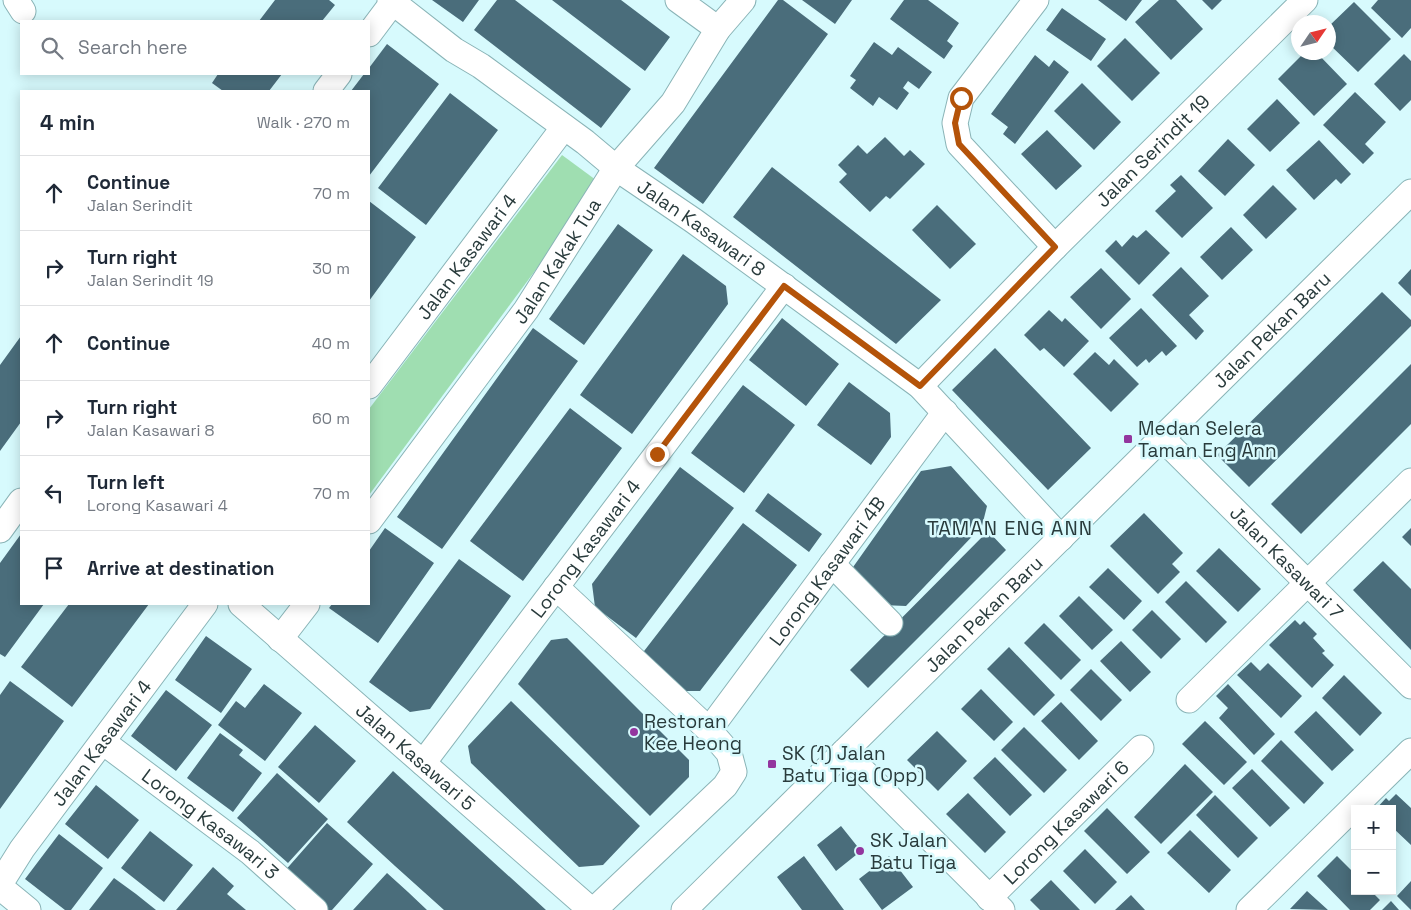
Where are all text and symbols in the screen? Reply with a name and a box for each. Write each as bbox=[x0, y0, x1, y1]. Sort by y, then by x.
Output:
north arrow bbox=[1291, 15, 1336, 60]
search box bbox=[20, 20, 370, 75]
icon: search bbox=[38, 34, 66, 62]
text: Search here bbox=[78, 35, 188, 60]
route start bbox=[950, 87, 973, 110]
street label: Jalan Serindit 19 bbox=[1091, 89, 1215, 213]
text: 4 min bbox=[40, 109, 95, 136]
text: Walk · 270 m bbox=[257, 112, 350, 133]
text: Continue bbox=[87, 170, 170, 195]
street label: Jalan Kasawari 8 bbox=[632, 174, 770, 282]
icon: ahead bbox=[40, 179, 68, 207]
text: 70 m bbox=[313, 183, 350, 204]
street label: Jalan Kasawari 4 bbox=[411, 189, 522, 325]
street label: Jalan Kakak Tua bbox=[508, 194, 607, 329]
text: Jalan Serindit bbox=[87, 195, 193, 216]
text: Turn right bbox=[87, 245, 177, 270]
icon: right bbox=[40, 254, 68, 282]
text: 30 m bbox=[312, 258, 350, 279]
street label: Jalan Pekan Baru bbox=[1208, 266, 1336, 394]
text: Jalan Serindit 19 bbox=[87, 270, 214, 291]
icon: ahead bbox=[40, 329, 68, 357]
text: Continue bbox=[87, 331, 170, 356]
text: 40 m bbox=[312, 333, 350, 354]
text: Turn right bbox=[87, 395, 177, 420]
icon: right bbox=[40, 404, 68, 432]
text: 60 m bbox=[312, 408, 350, 429]
place label: Medan Selera Taman Eng Ann bbox=[1138, 416, 1277, 463]
text: Jalan Kasawari 8 bbox=[87, 420, 215, 441]
marker: Medan Selera Taman Eng Ann bbox=[1122, 433, 1134, 445]
route end bbox=[646, 443, 669, 466]
text: Turn left bbox=[87, 470, 165, 495]
street label: Lorong Kasawari 4 bbox=[525, 475, 646, 623]
icon: left bbox=[40, 479, 68, 507]
text: 70 m bbox=[313, 483, 350, 504]
street label: Lorong Kasawari 4B bbox=[764, 492, 891, 651]
text: Lorong Kasawari 4 bbox=[87, 495, 228, 516]
street label: Jalan Kasawari 7 bbox=[1224, 501, 1349, 625]
district label: TAMAN ENG ANN bbox=[927, 515, 1093, 541]
street label: Jalan Pekan Baru bbox=[920, 551, 1048, 678]
icon: arrive bbox=[40, 554, 68, 582]
text: Arrive at destination bbox=[87, 556, 275, 581]
street label: Jalan Kasawari 4 bbox=[46, 675, 157, 811]
street label: Jalan Kasawari 5 bbox=[350, 698, 480, 816]
place label: Restoran Kee Heong bbox=[644, 709, 742, 756]
marker: Restoran Kee Heong bbox=[628, 726, 640, 738]
place label: SK (1) Jalan Batu Tiga (Opp) bbox=[782, 741, 924, 788]
street label: Lorong Kasawari 6 bbox=[998, 755, 1134, 890]
marker: SK (1) Jalan Batu Tiga (Opp) bbox=[766, 758, 778, 770]
street label: Lorong Kasawari 3 bbox=[137, 763, 284, 885]
map controls bbox=[1351, 805, 1396, 895]
button: + bbox=[1351, 805, 1396, 850]
place label: SK Jalan Batu Tiga bbox=[870, 828, 956, 875]
marker: SK Jalan Batu Tiga bbox=[854, 845, 866, 857]
button: − bbox=[1351, 850, 1396, 895]

